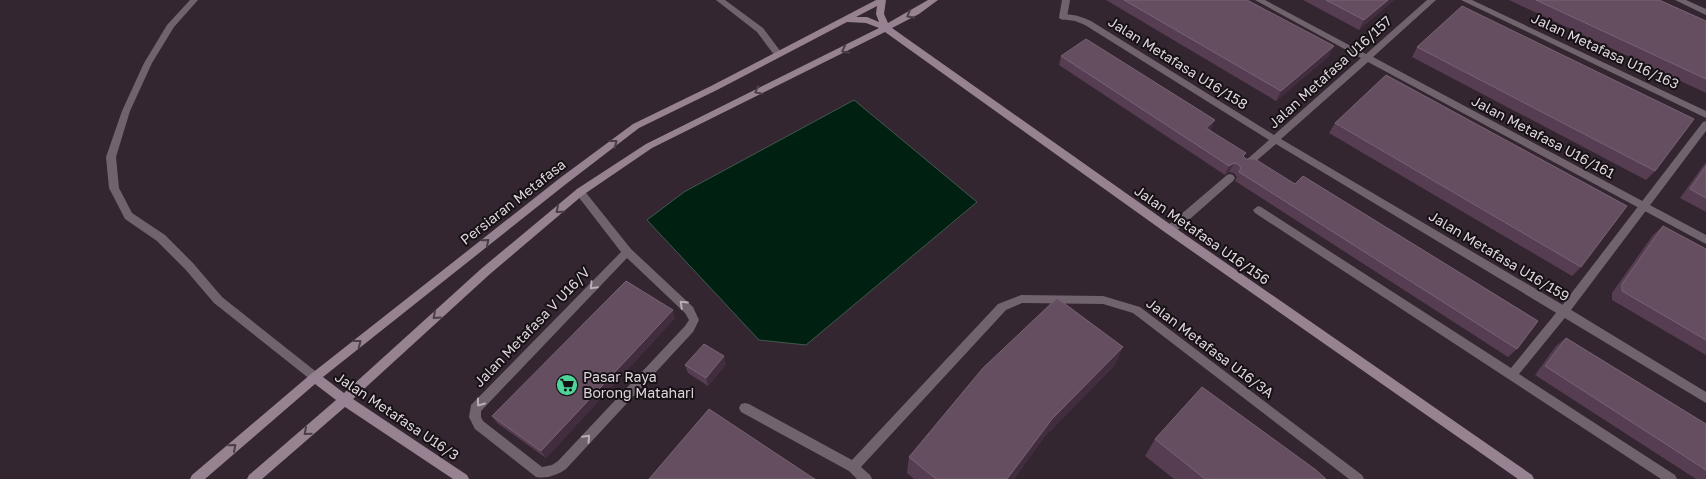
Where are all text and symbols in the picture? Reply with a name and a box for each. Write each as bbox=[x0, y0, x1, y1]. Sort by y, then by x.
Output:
one-way arrow bbox=[907, 8, 916, 18]
street label: Jalan Metafasa U16/163 bbox=[1529, 9, 1682, 92]
street label: Jalan Metafasa U16/157 bbox=[1265, 12, 1395, 131]
street label: Jalan Metafasa U16/158 bbox=[1105, 13, 1251, 112]
one-way arrow bbox=[841, 44, 850, 54]
one-way arrow bbox=[754, 85, 763, 95]
street label: Jalan Metafasa U16/161 bbox=[1469, 92, 1618, 182]
one-way arrow bbox=[608, 140, 617, 148]
street label: Persiaran Metafasa bbox=[457, 155, 569, 248]
street label: Jalan Metafasa U16/156 bbox=[1131, 181, 1273, 288]
one-way arrow bbox=[556, 204, 565, 212]
street label: Jalan Metafasa U16/159 bbox=[1426, 207, 1573, 304]
one-way arrow bbox=[480, 239, 489, 248]
street label: Jalan Metafasa V U16/V bbox=[470, 263, 594, 390]
one-way arrow bbox=[590, 280, 599, 289]
street label: Jalan Metafasa U16/3A bbox=[1143, 294, 1278, 401]
one-way arrow bbox=[680, 301, 689, 310]
one-way arrow bbox=[433, 310, 442, 319]
one-way arrow bbox=[352, 341, 361, 349]
street label: Jalan Metafasa U16/3 bbox=[332, 368, 462, 463]
place label: Pasar Raya Borong Matahari bbox=[583, 368, 694, 401]
supermarket icon: Pasar Raya Borong Matahari bbox=[555, 373, 579, 397]
one-way arrow bbox=[477, 397, 486, 407]
one-way arrow bbox=[304, 426, 313, 435]
one-way arrow bbox=[581, 435, 590, 444]
one-way arrow bbox=[228, 444, 237, 453]

